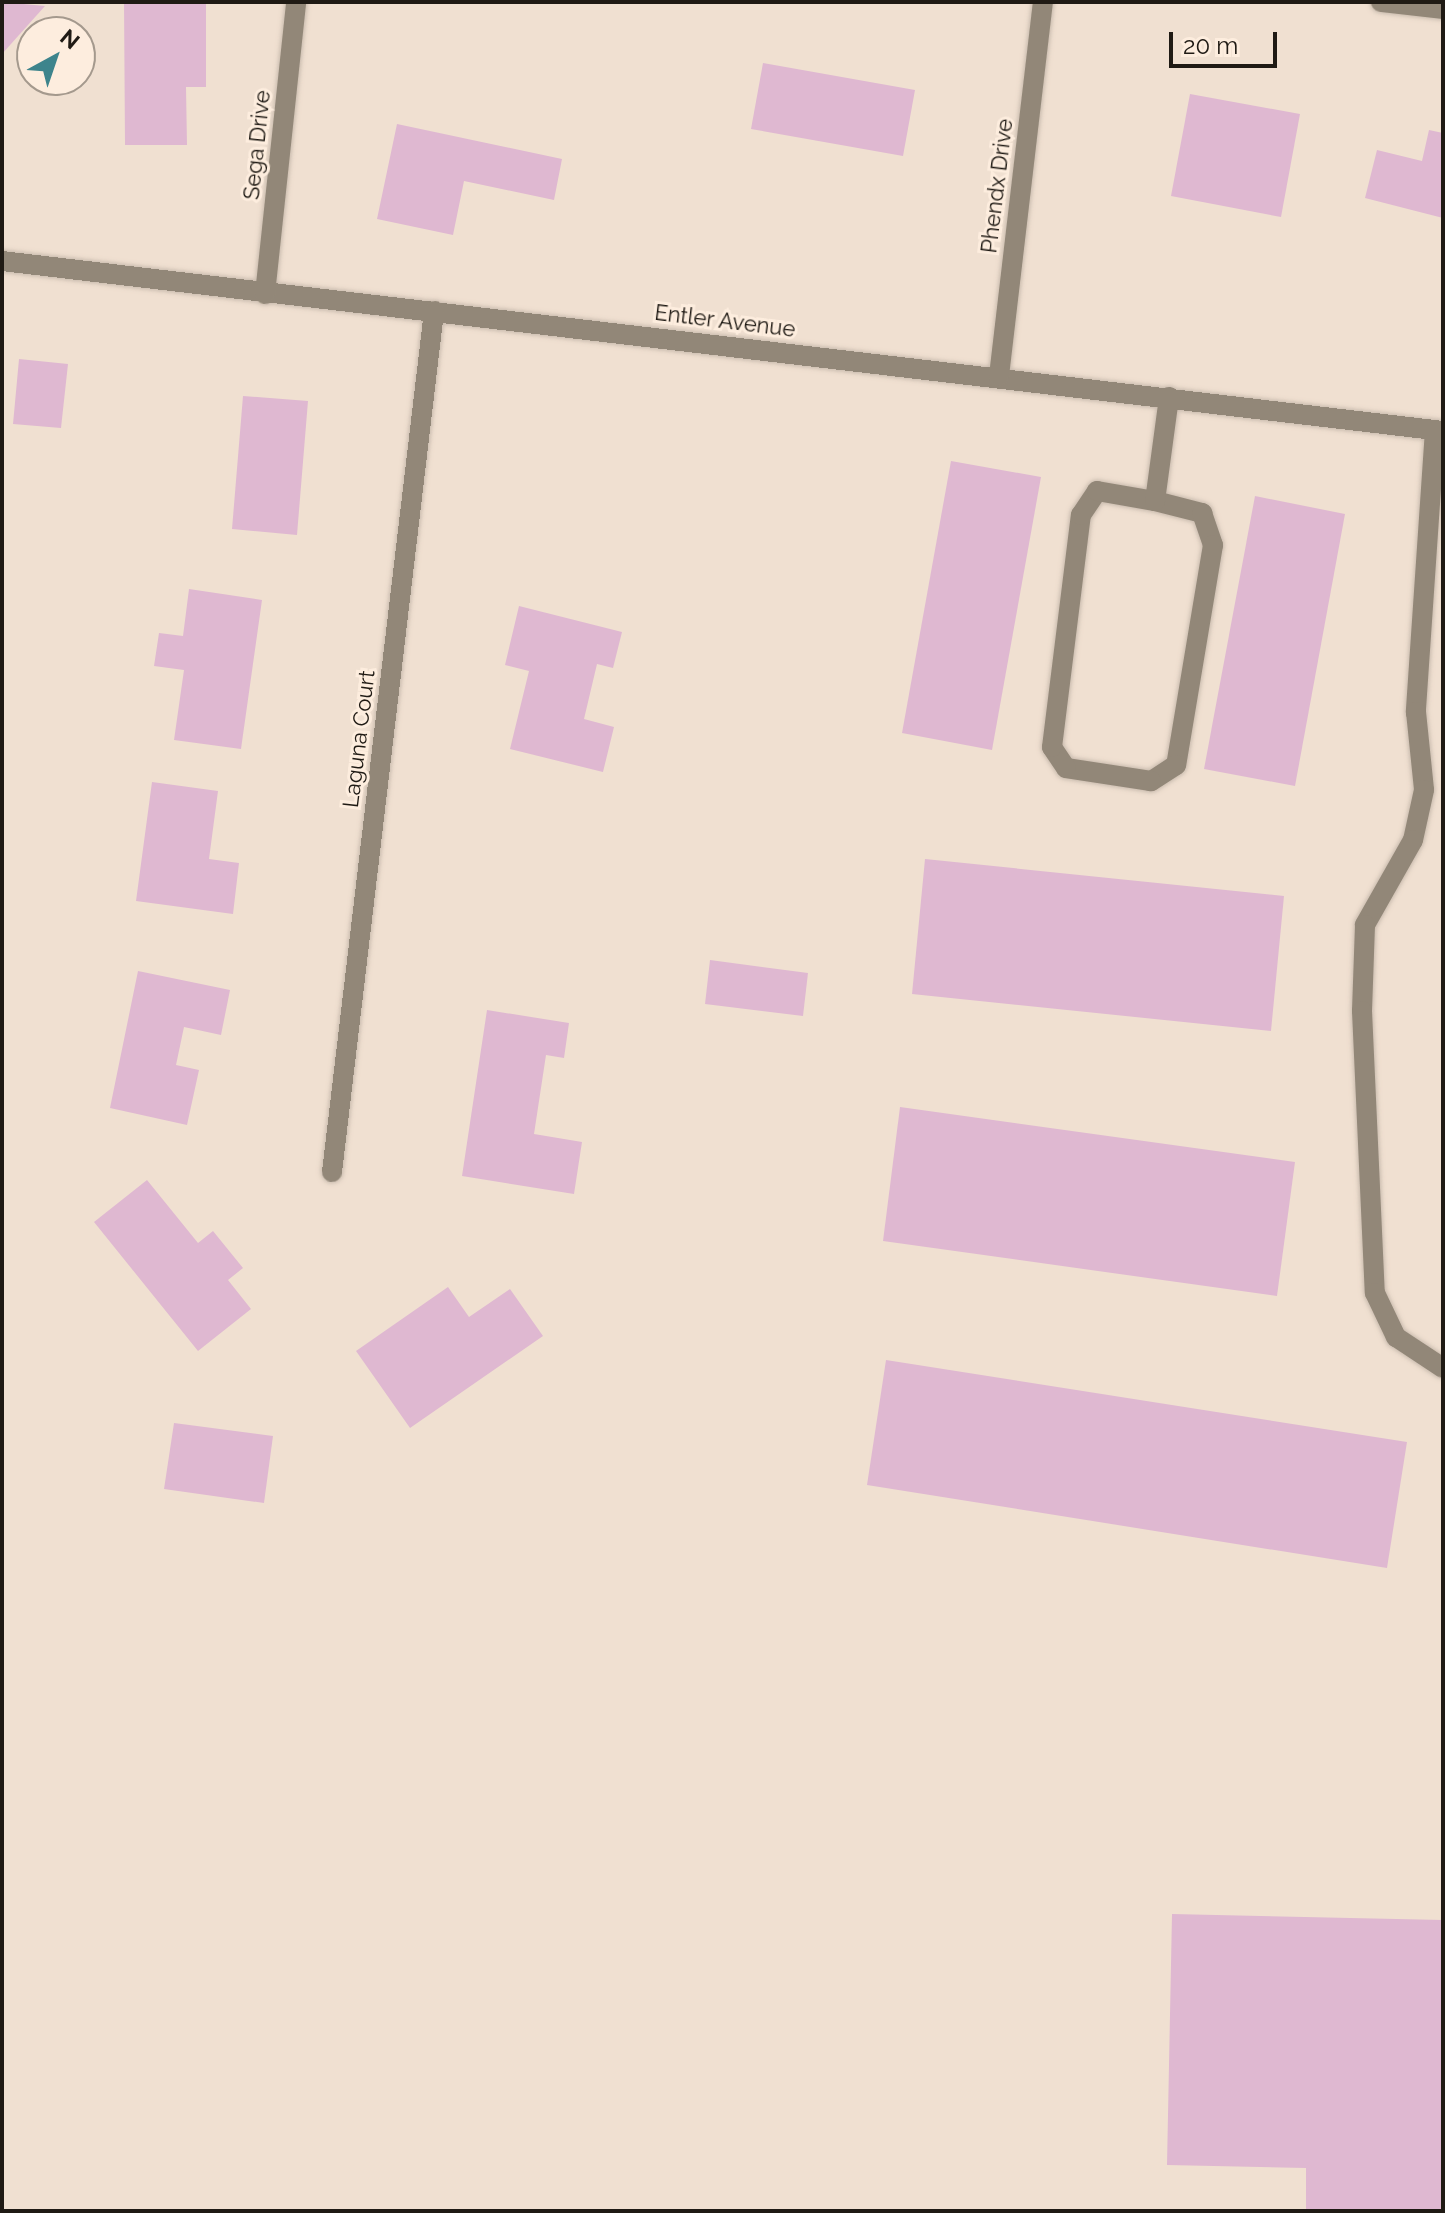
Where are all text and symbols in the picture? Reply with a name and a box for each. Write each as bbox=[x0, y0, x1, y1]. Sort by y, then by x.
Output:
north arrow bbox=[16, 16, 96, 96]
scale bar bbox=[1173, 16, 1281, 66]
text: N bbox=[55, 24, 85, 54]
text: 20 m bbox=[1183, 31, 1238, 60]
street label: Sega Drive bbox=[238, 89, 276, 201]
street label: Phendx Drive bbox=[976, 117, 1018, 255]
street label: Entler Avenue bbox=[653, 299, 797, 343]
street label: Laguna Court bbox=[337, 669, 381, 809]

